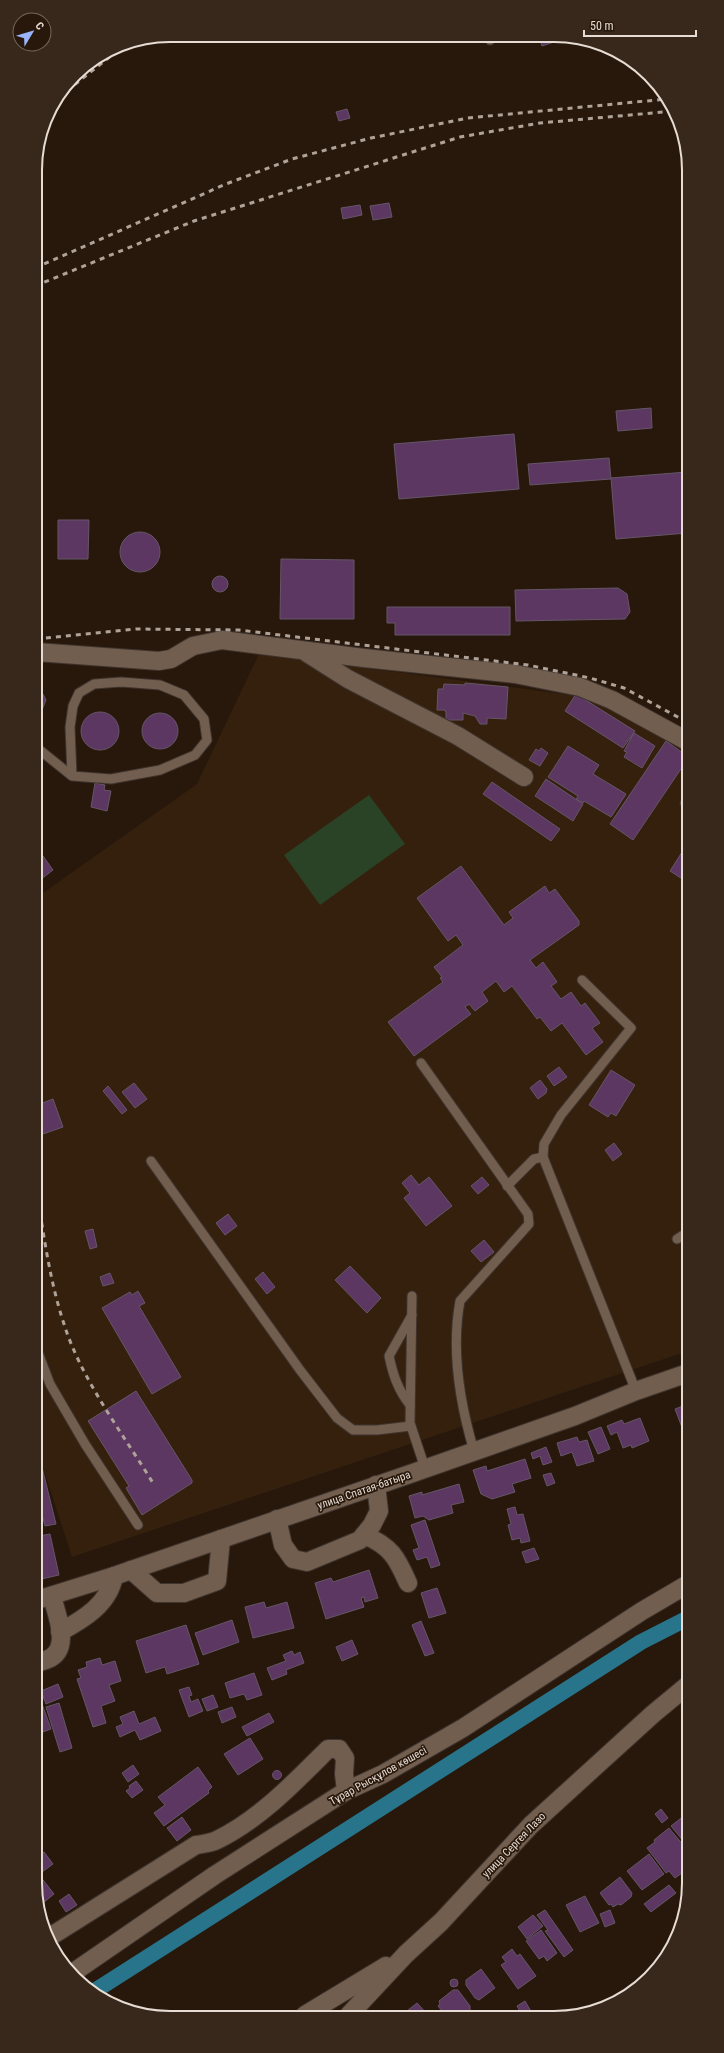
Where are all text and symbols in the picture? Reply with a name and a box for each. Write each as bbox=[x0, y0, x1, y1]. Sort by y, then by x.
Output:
north arrow bbox=[12, 12, 52, 52]
scale bar bbox=[584, 12, 696, 38]
text: 50 m bbox=[590, 19, 614, 33]
text: С bbox=[32, 20, 47, 33]
street label: улица Спатая-батыра bbox=[316, 1468, 412, 1512]
street label: Тұрар Рысқұлов көшесі bbox=[327, 1744, 429, 1808]
street label: улица Сергея Лазо bbox=[480, 1809, 549, 1880]

